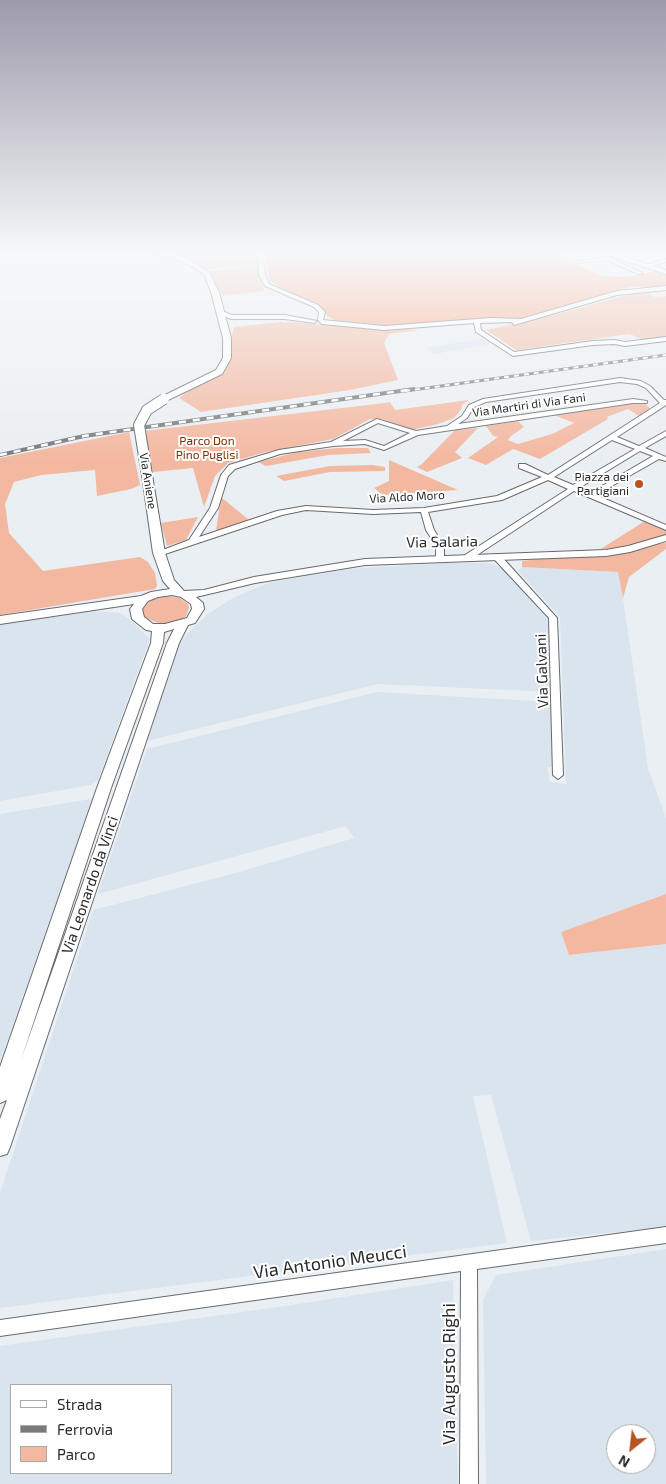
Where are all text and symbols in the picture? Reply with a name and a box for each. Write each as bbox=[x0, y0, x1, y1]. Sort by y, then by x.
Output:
street label: Via Martiri di Via Fani bbox=[471, 390, 587, 420]
park label: Parco Don Pino Puglisi bbox=[176, 434, 238, 462]
street label: Via Aniene bbox=[136, 452, 160, 510]
place label: Piazza dei Partigiani bbox=[575, 470, 629, 498]
marker: Piazza dei Partigiani bbox=[633, 478, 645, 490]
street label: Via Aldo Moro bbox=[369, 488, 445, 506]
street label: Via Salaria bbox=[406, 532, 478, 552]
street label: Via Galvani bbox=[532, 633, 552, 709]
street label: Via Leonardo da Vinci bbox=[58, 814, 122, 956]
street label: Via Antonio Meucci bbox=[252, 1241, 408, 1283]
street label: Via Augusto Righi bbox=[438, 1303, 460, 1445]
legend bbox=[10, 1384, 172, 1474]
text: Strada bbox=[57, 1395, 102, 1413]
text: Ferrovia bbox=[57, 1420, 113, 1438]
north arrow bbox=[606, 1424, 656, 1474]
text: Parco bbox=[57, 1445, 96, 1463]
text: N bbox=[615, 1452, 633, 1472]

